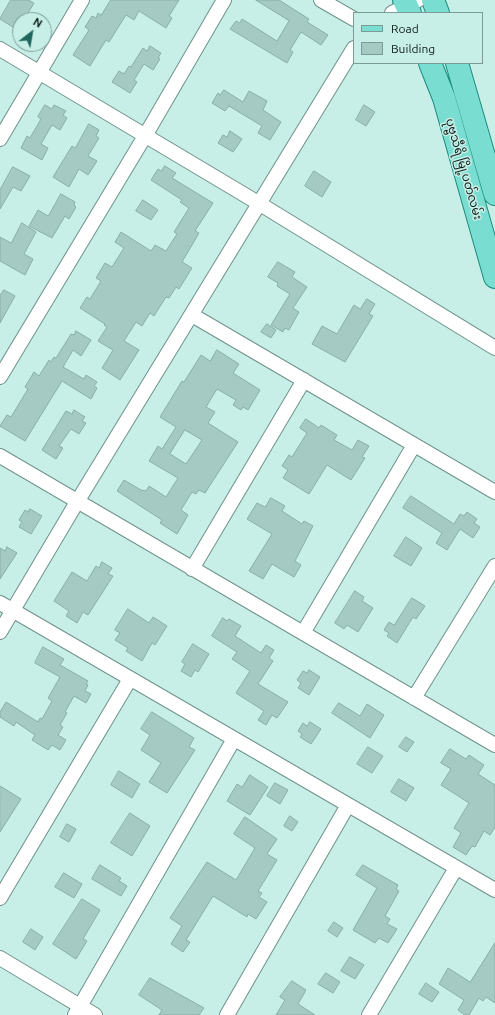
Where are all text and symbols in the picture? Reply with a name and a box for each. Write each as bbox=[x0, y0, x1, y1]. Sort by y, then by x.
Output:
north arrow bbox=[12, 12, 52, 52]
legend bbox=[353, 12, 483, 64]
text: N bbox=[31, 15, 44, 30]
text: Road bbox=[391, 22, 419, 35]
text: Building bbox=[391, 42, 435, 55]
street label: ပုဗ္ဗသီရိ မြို့ပတ်လမ်း bbox=[443, 117, 485, 221]

